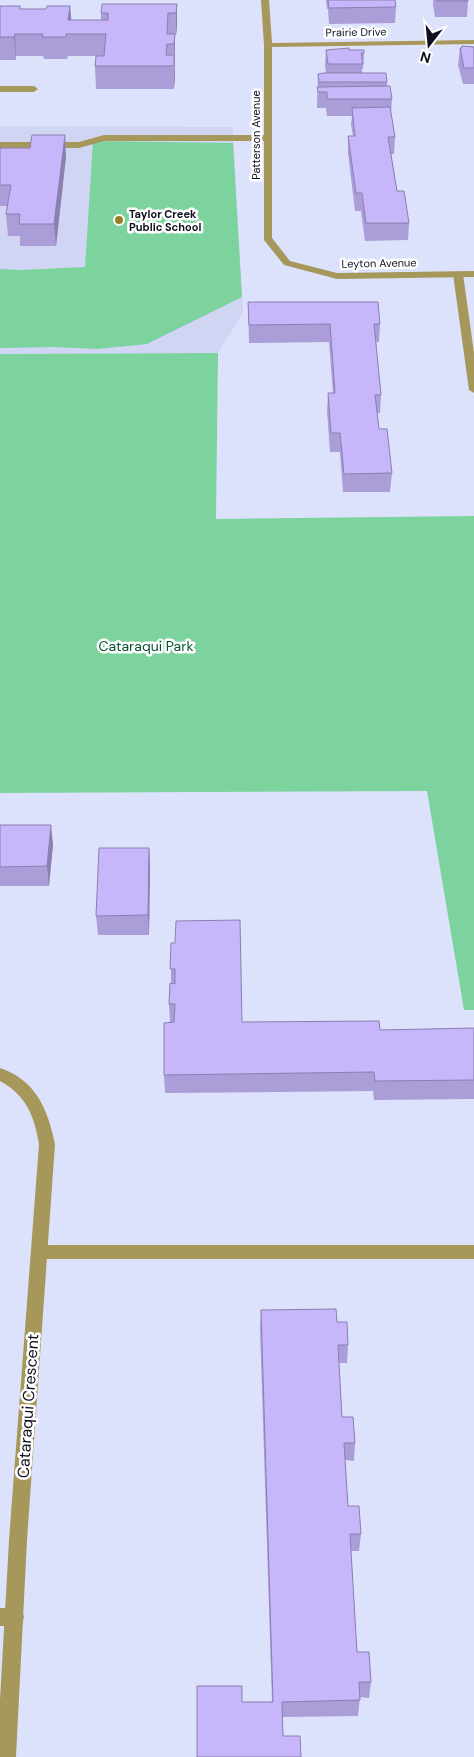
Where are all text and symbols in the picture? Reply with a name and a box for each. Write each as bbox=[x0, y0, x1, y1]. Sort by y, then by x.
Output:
north arrow bbox=[404, 20, 454, 70]
street label: Prairie Drive bbox=[325, 24, 387, 40]
text: N bbox=[418, 47, 433, 68]
street label: Patterson Avenue bbox=[249, 90, 263, 180]
place label: Taylor Creek Public School bbox=[129, 207, 201, 234]
marker: Taylor Creek Public School bbox=[113, 214, 125, 226]
street label: Leyton Avenue bbox=[341, 255, 417, 271]
park label: Cataraqui Park bbox=[99, 637, 193, 655]
street label: Cataraqui Crescent bbox=[12, 1333, 44, 1479]

